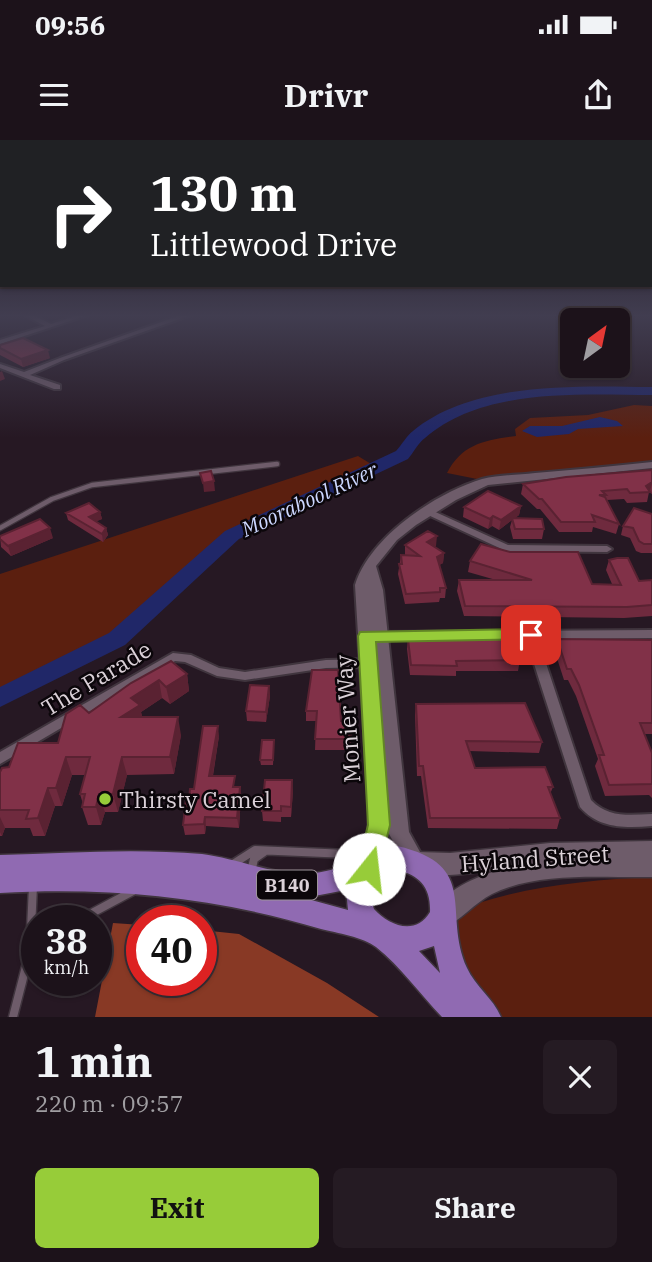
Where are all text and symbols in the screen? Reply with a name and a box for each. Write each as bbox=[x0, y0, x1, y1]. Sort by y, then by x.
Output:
text: 09:56 bbox=[35, 8, 105, 42]
text: Drivr bbox=[284, 74, 368, 116]
icon: menu bbox=[35, 76, 73, 114]
icon: share bbox=[579, 76, 617, 114]
text: 130 m bbox=[150, 161, 297, 224]
icon: right bbox=[35, 168, 126, 259]
text: Littlewood Drive bbox=[150, 223, 397, 265]
north arrow bbox=[560, 308, 630, 378]
map controls bbox=[560, 308, 630, 378]
water label: Moorabool River bbox=[235, 455, 382, 543]
pin bbox=[501, 605, 561, 665]
icon: arrive bbox=[512, 616, 550, 654]
street label: The Parade bbox=[36, 634, 156, 722]
street label: Monier Way bbox=[328, 653, 366, 784]
place label: Thirsty Camel bbox=[119, 784, 271, 814]
marker: Thirsty Camel bbox=[97, 791, 113, 807]
position arrow bbox=[332, 832, 406, 906]
street label: Hyland Street bbox=[460, 838, 610, 878]
road number: B140 bbox=[257, 870, 317, 900]
speed limit sign: 40 bbox=[126, 905, 217, 996]
text: 38 bbox=[45, 918, 88, 964]
text: km/h bbox=[44, 956, 89, 979]
text: 1 min bbox=[35, 1034, 153, 1089]
button: close bbox=[543, 1040, 617, 1114]
text: 220 m · 09:57 bbox=[35, 1088, 184, 1118]
button: Exit bbox=[35, 1168, 319, 1248]
button: Share bbox=[333, 1168, 617, 1248]

